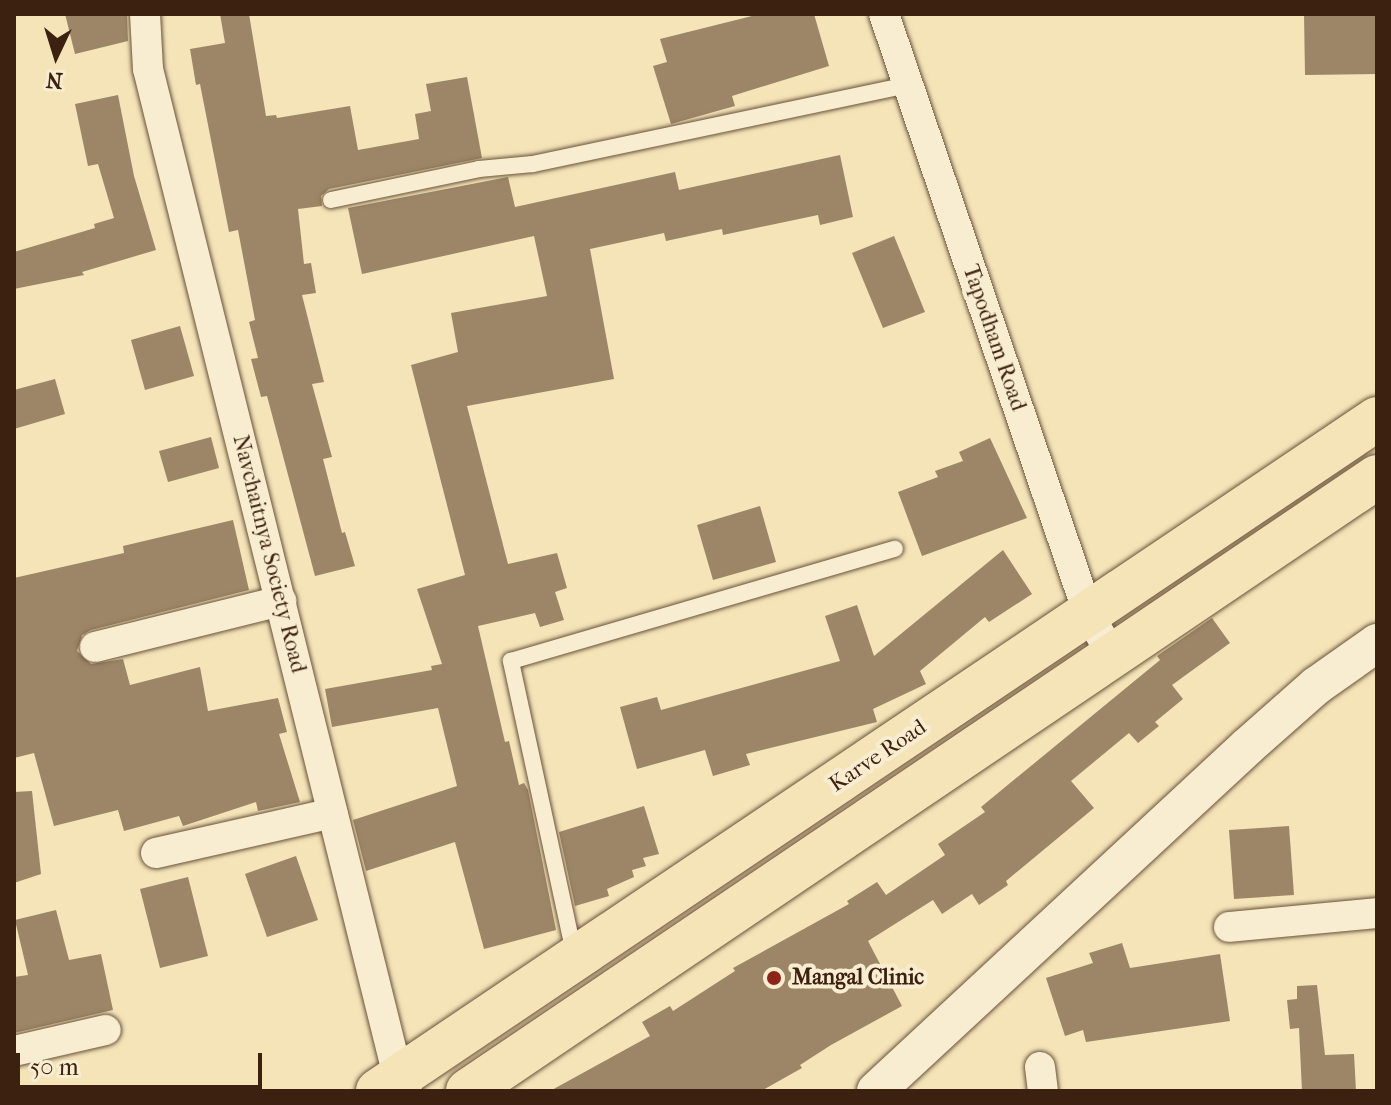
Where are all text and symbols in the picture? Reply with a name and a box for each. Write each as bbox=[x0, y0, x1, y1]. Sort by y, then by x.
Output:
north arrow bbox=[16, 16, 96, 96]
text: N bbox=[45, 66, 64, 93]
street label: Tapodham Road bbox=[957, 262, 1031, 414]
street label: Navchaitnya Society Road bbox=[227, 432, 311, 676]
street label: Karve Road bbox=[825, 714, 931, 798]
place label: Mangal Clinic bbox=[792, 965, 924, 991]
marker: Mangal Clinic bbox=[763, 967, 785, 989]
scale bar bbox=[20, 1037, 266, 1087]
text: 50 m bbox=[30, 1053, 79, 1081]

